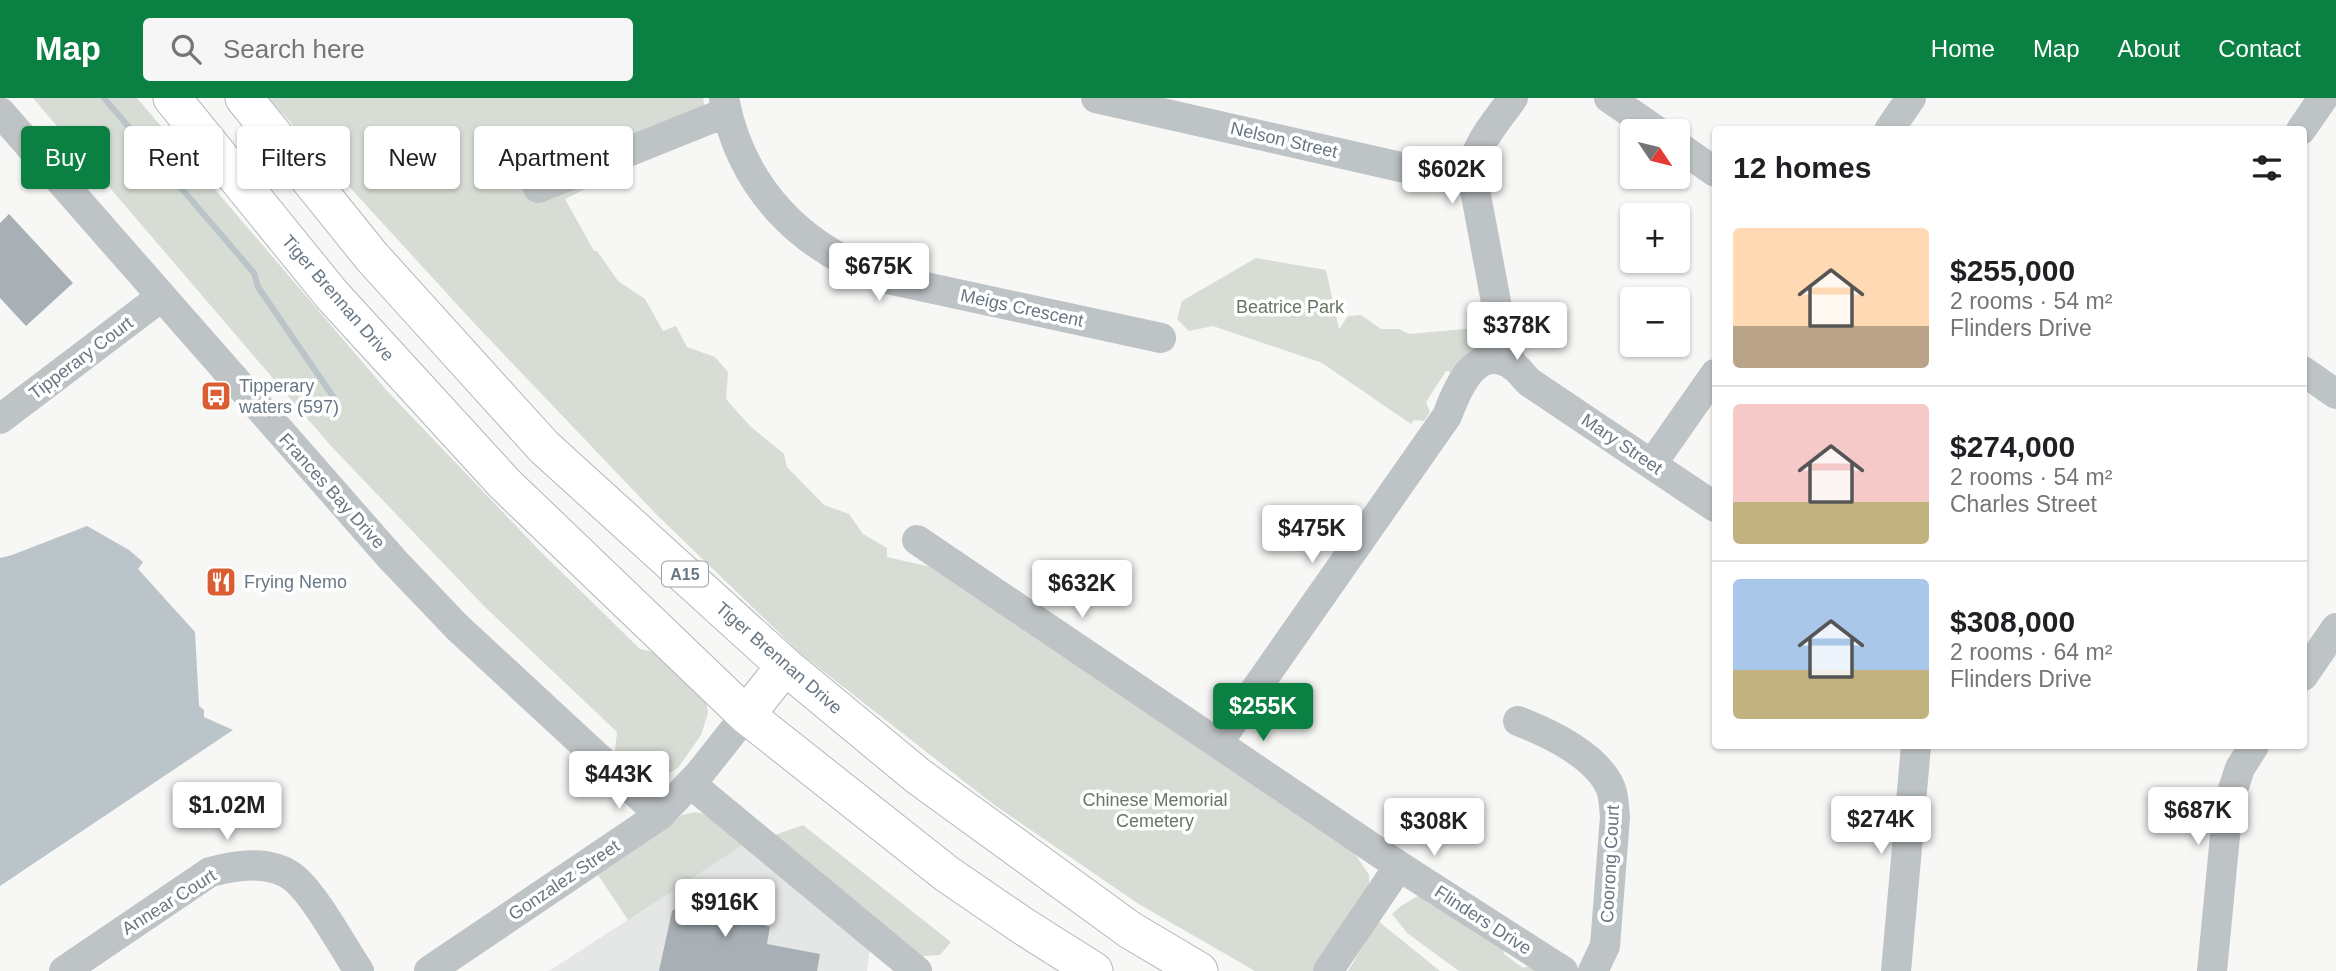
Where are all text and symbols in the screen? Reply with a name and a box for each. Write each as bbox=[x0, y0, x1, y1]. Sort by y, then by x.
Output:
search box bbox=[143, 18, 633, 81]
text: Map bbox=[35, 30, 101, 67]
icon: search bbox=[167, 30, 205, 68]
text: Search here bbox=[223, 34, 365, 64]
text: Home bbox=[1931, 35, 1995, 62]
text: Map bbox=[2033, 35, 2080, 62]
text: About bbox=[2118, 35, 2180, 62]
text: Contact bbox=[2218, 35, 2301, 62]
street label: Nelson Street bbox=[1229, 118, 1339, 162]
north arrow bbox=[1620, 119, 1690, 189]
map controls bbox=[1620, 119, 1690, 357]
chip: Buy bbox=[21, 126, 110, 189]
chip: Rent bbox=[124, 126, 223, 189]
chip: Filters bbox=[237, 126, 350, 189]
chip: New bbox=[364, 126, 460, 189]
chip: Apartment bbox=[474, 126, 633, 189]
pin: $602K bbox=[1403, 146, 1501, 206]
icon: filters bbox=[2248, 149, 2286, 187]
text: 12 homes bbox=[1733, 151, 1871, 184]
text: $602K bbox=[1418, 156, 1486, 182]
button: + bbox=[1620, 203, 1690, 273]
street label: Tiger Brennan Drive bbox=[278, 231, 398, 365]
pin: $675K bbox=[830, 244, 928, 303]
text: $675K bbox=[845, 253, 913, 279]
text: $255,000 bbox=[1950, 254, 2075, 287]
icon: home bbox=[1789, 256, 1873, 340]
street label: Meigs Crescent bbox=[959, 285, 1085, 331]
button: − bbox=[1620, 287, 1690, 357]
text: 2 rooms · 54 m² bbox=[1950, 288, 2112, 314]
park label: Beatrice Park bbox=[1236, 297, 1345, 317]
pin: $378K bbox=[1468, 302, 1566, 362]
text: $378K bbox=[1483, 312, 1551, 338]
street label: Tipperary Court bbox=[25, 313, 137, 403]
text: Flinders Drive bbox=[1950, 315, 2092, 341]
place label: Tipperary waters (597) bbox=[238, 376, 339, 417]
bus stop icon: Tipperary waters (597) bbox=[199, 379, 233, 413]
street label: Mary Street bbox=[1578, 410, 1666, 478]
street label: Frances Bay Drive bbox=[275, 429, 389, 553]
text: $274,000 bbox=[1950, 430, 2075, 463]
icon: home bbox=[1789, 432, 1873, 516]
text: 2 rooms · 54 m² bbox=[1950, 464, 2112, 490]
text: Charles Street bbox=[1950, 491, 2097, 517]
pin: $475K bbox=[1263, 505, 1361, 565]
text: $475K bbox=[1278, 515, 1346, 541]
pin: $632K bbox=[1033, 560, 1131, 620]
road number: A15 bbox=[662, 561, 708, 587]
restaurant icon: Frying Nemo bbox=[204, 565, 238, 599]
text: $632K bbox=[1048, 570, 1116, 596]
place label: Frying Nemo bbox=[244, 572, 347, 592]
street label: Tiger Brennan Drive bbox=[712, 598, 846, 718]
text: $308,000 bbox=[1950, 605, 2075, 638]
icon: home bbox=[1789, 607, 1873, 691]
text: 2 rooms · 64 m² bbox=[1950, 639, 2112, 665]
text: Flinders Drive bbox=[1950, 666, 2092, 692]
pin: $255K bbox=[1214, 684, 1312, 743]
text: $255K bbox=[1229, 693, 1297, 719]
pin: $443K bbox=[570, 752, 668, 811]
text: $443K bbox=[585, 761, 653, 787]
pin: $1.02M bbox=[170, 782, 284, 842]
pin: $687K bbox=[2149, 788, 2247, 847]
park label: Chinese Memorial Cemetery bbox=[1082, 790, 1228, 831]
text: $1.02M bbox=[189, 792, 265, 818]
pin: $274K bbox=[1832, 796, 1930, 856]
text: $687K bbox=[2164, 797, 2232, 823]
pin: $308K bbox=[1385, 798, 1483, 858]
street label: Coorong Court bbox=[1597, 805, 1623, 923]
text: $274K bbox=[1847, 806, 1915, 832]
text: $308K bbox=[1400, 808, 1468, 834]
street label: Gonzalez Street bbox=[505, 836, 623, 924]
street label: Annear Court bbox=[118, 865, 220, 939]
pin: $916K bbox=[676, 880, 774, 939]
street label: Flinders Drive bbox=[1431, 881, 1535, 959]
text: $916K bbox=[691, 889, 759, 915]

